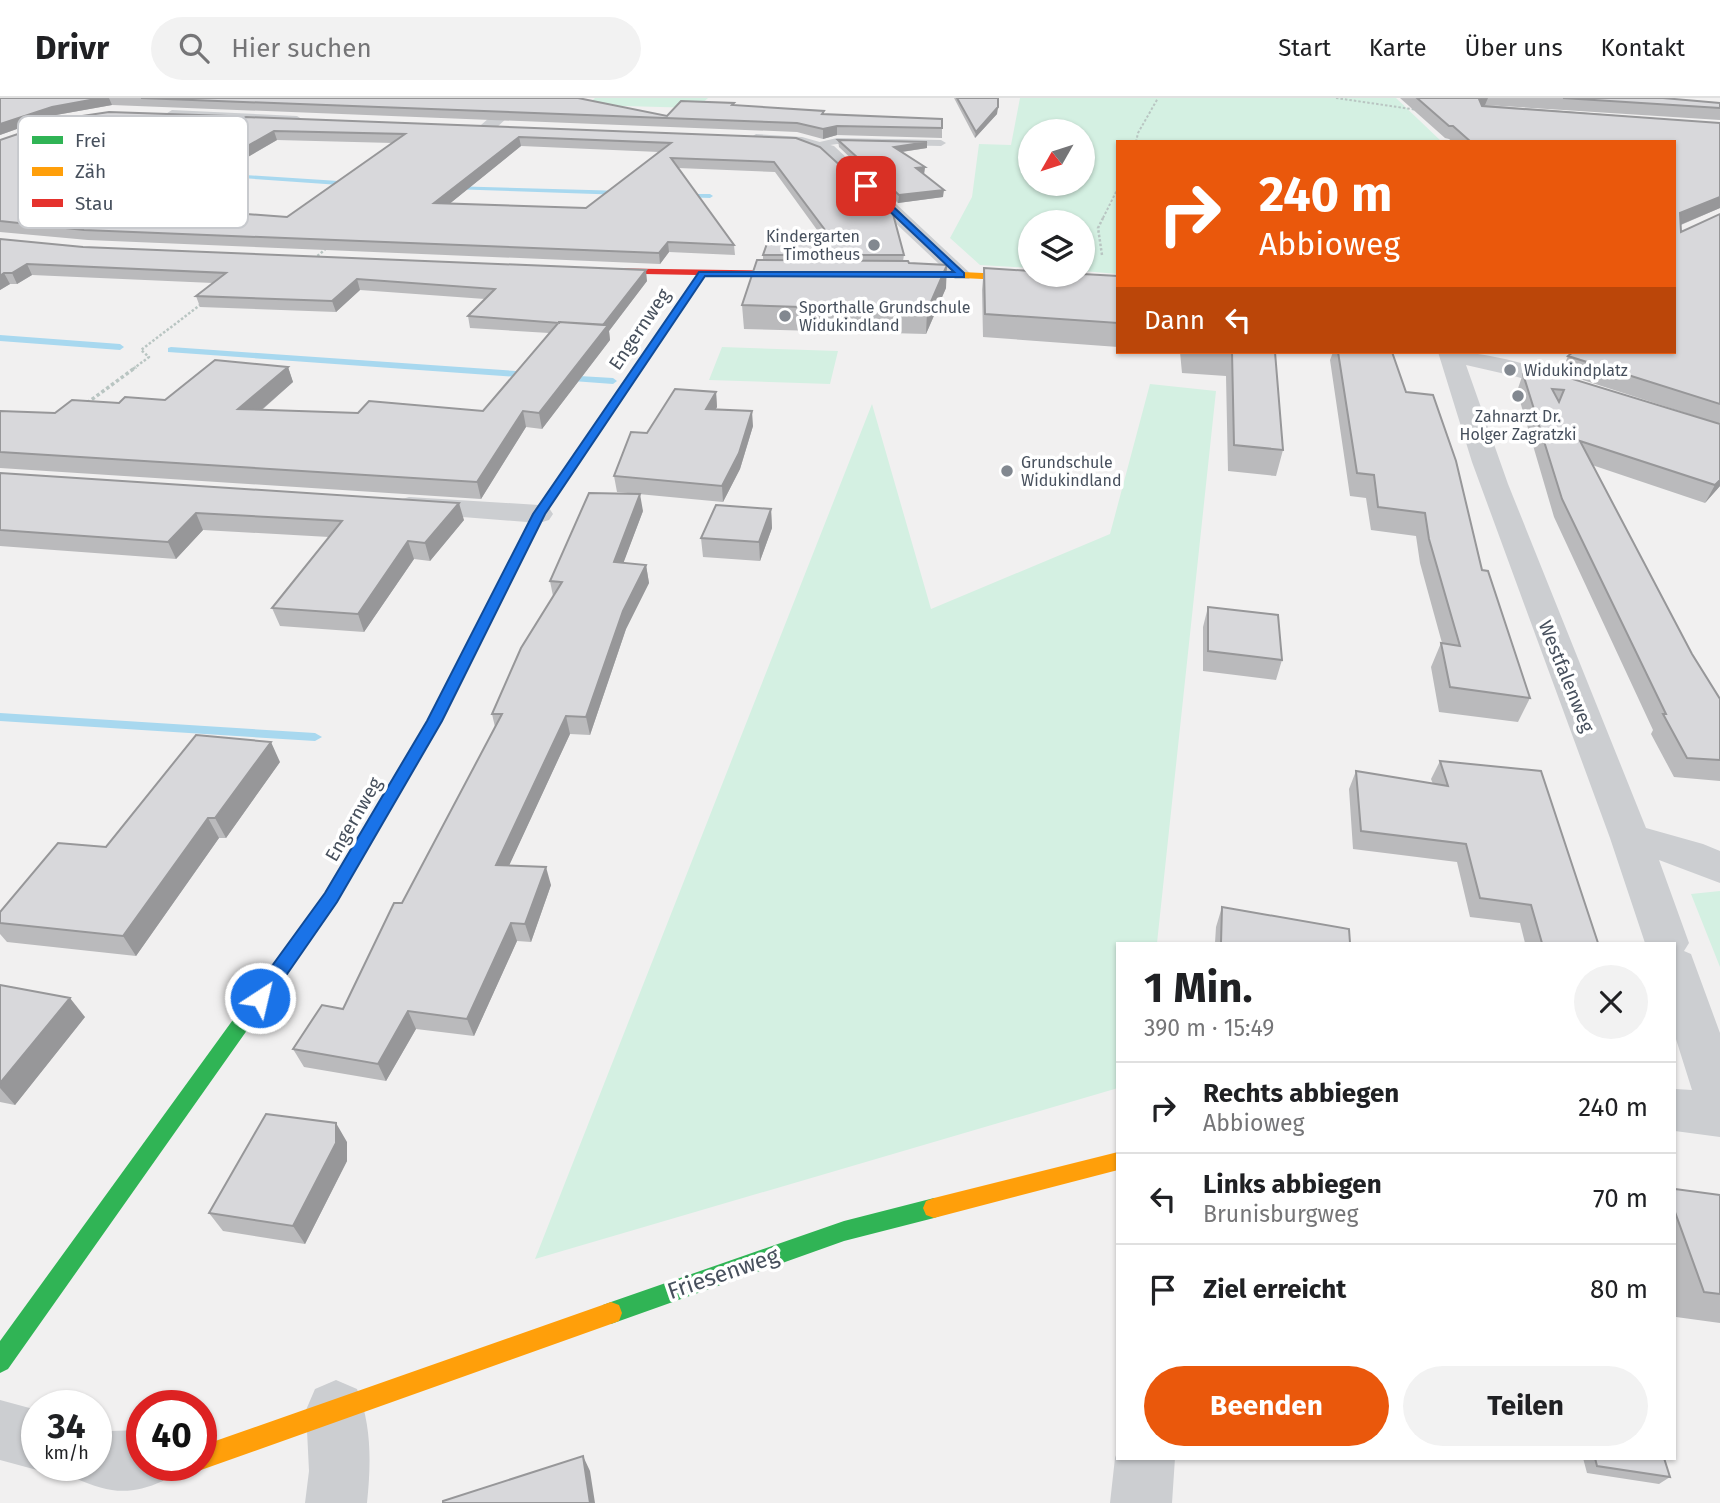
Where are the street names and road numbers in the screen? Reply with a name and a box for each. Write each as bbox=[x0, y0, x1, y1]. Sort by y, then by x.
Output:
street label: Engernweg bbox=[604, 284, 675, 374]
street label: Westfalenweg bbox=[1534, 617, 1599, 736]
street label: Engernweg bbox=[320, 773, 387, 865]
street label: Friesenweg bbox=[664, 1241, 782, 1305]

